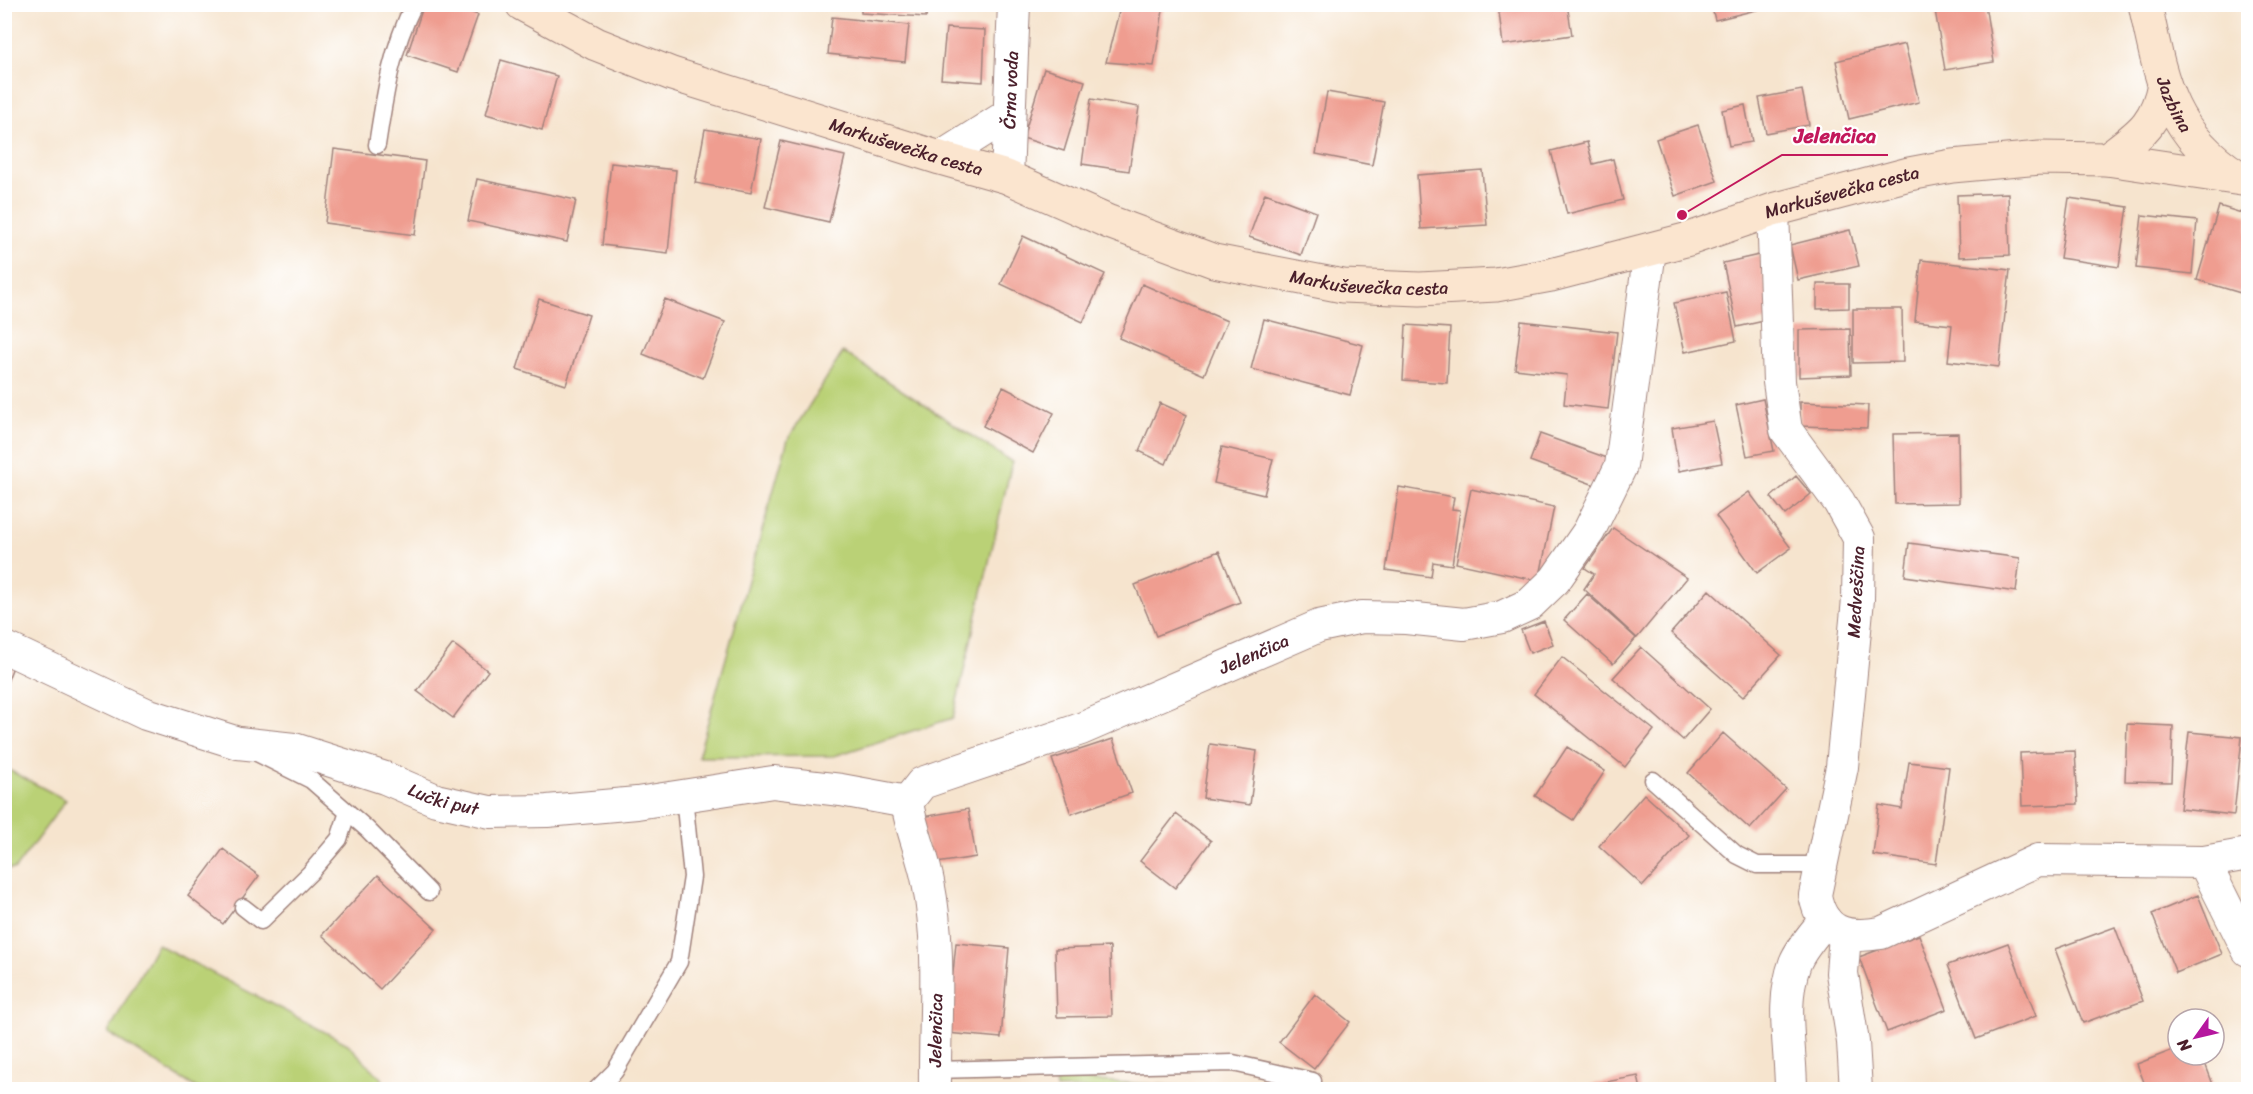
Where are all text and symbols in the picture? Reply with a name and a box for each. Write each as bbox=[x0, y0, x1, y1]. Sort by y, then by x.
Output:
street label: Črna voda bbox=[993, 50, 1028, 130]
street label: Jazbina bbox=[2147, 71, 2201, 140]
street label: Markuševečka cesta bbox=[825, 108, 987, 185]
callout: Jelenčica bbox=[1782, 117, 1888, 155]
text: Jelenčica bbox=[1793, 119, 1876, 154]
street label: Markuševečka cesta bbox=[1760, 156, 1922, 228]
street label: Markuševečka cesta bbox=[1287, 260, 1449, 305]
street label: Medveščina bbox=[1838, 545, 1874, 639]
street label: Jelenčica bbox=[1213, 625, 1294, 684]
street label: Lučki put bbox=[403, 774, 483, 825]
street label: Jelenčica bbox=[919, 993, 952, 1068]
north arrow bbox=[2166, 1007, 2226, 1067]
text: N bbox=[2168, 1032, 2200, 1059]

